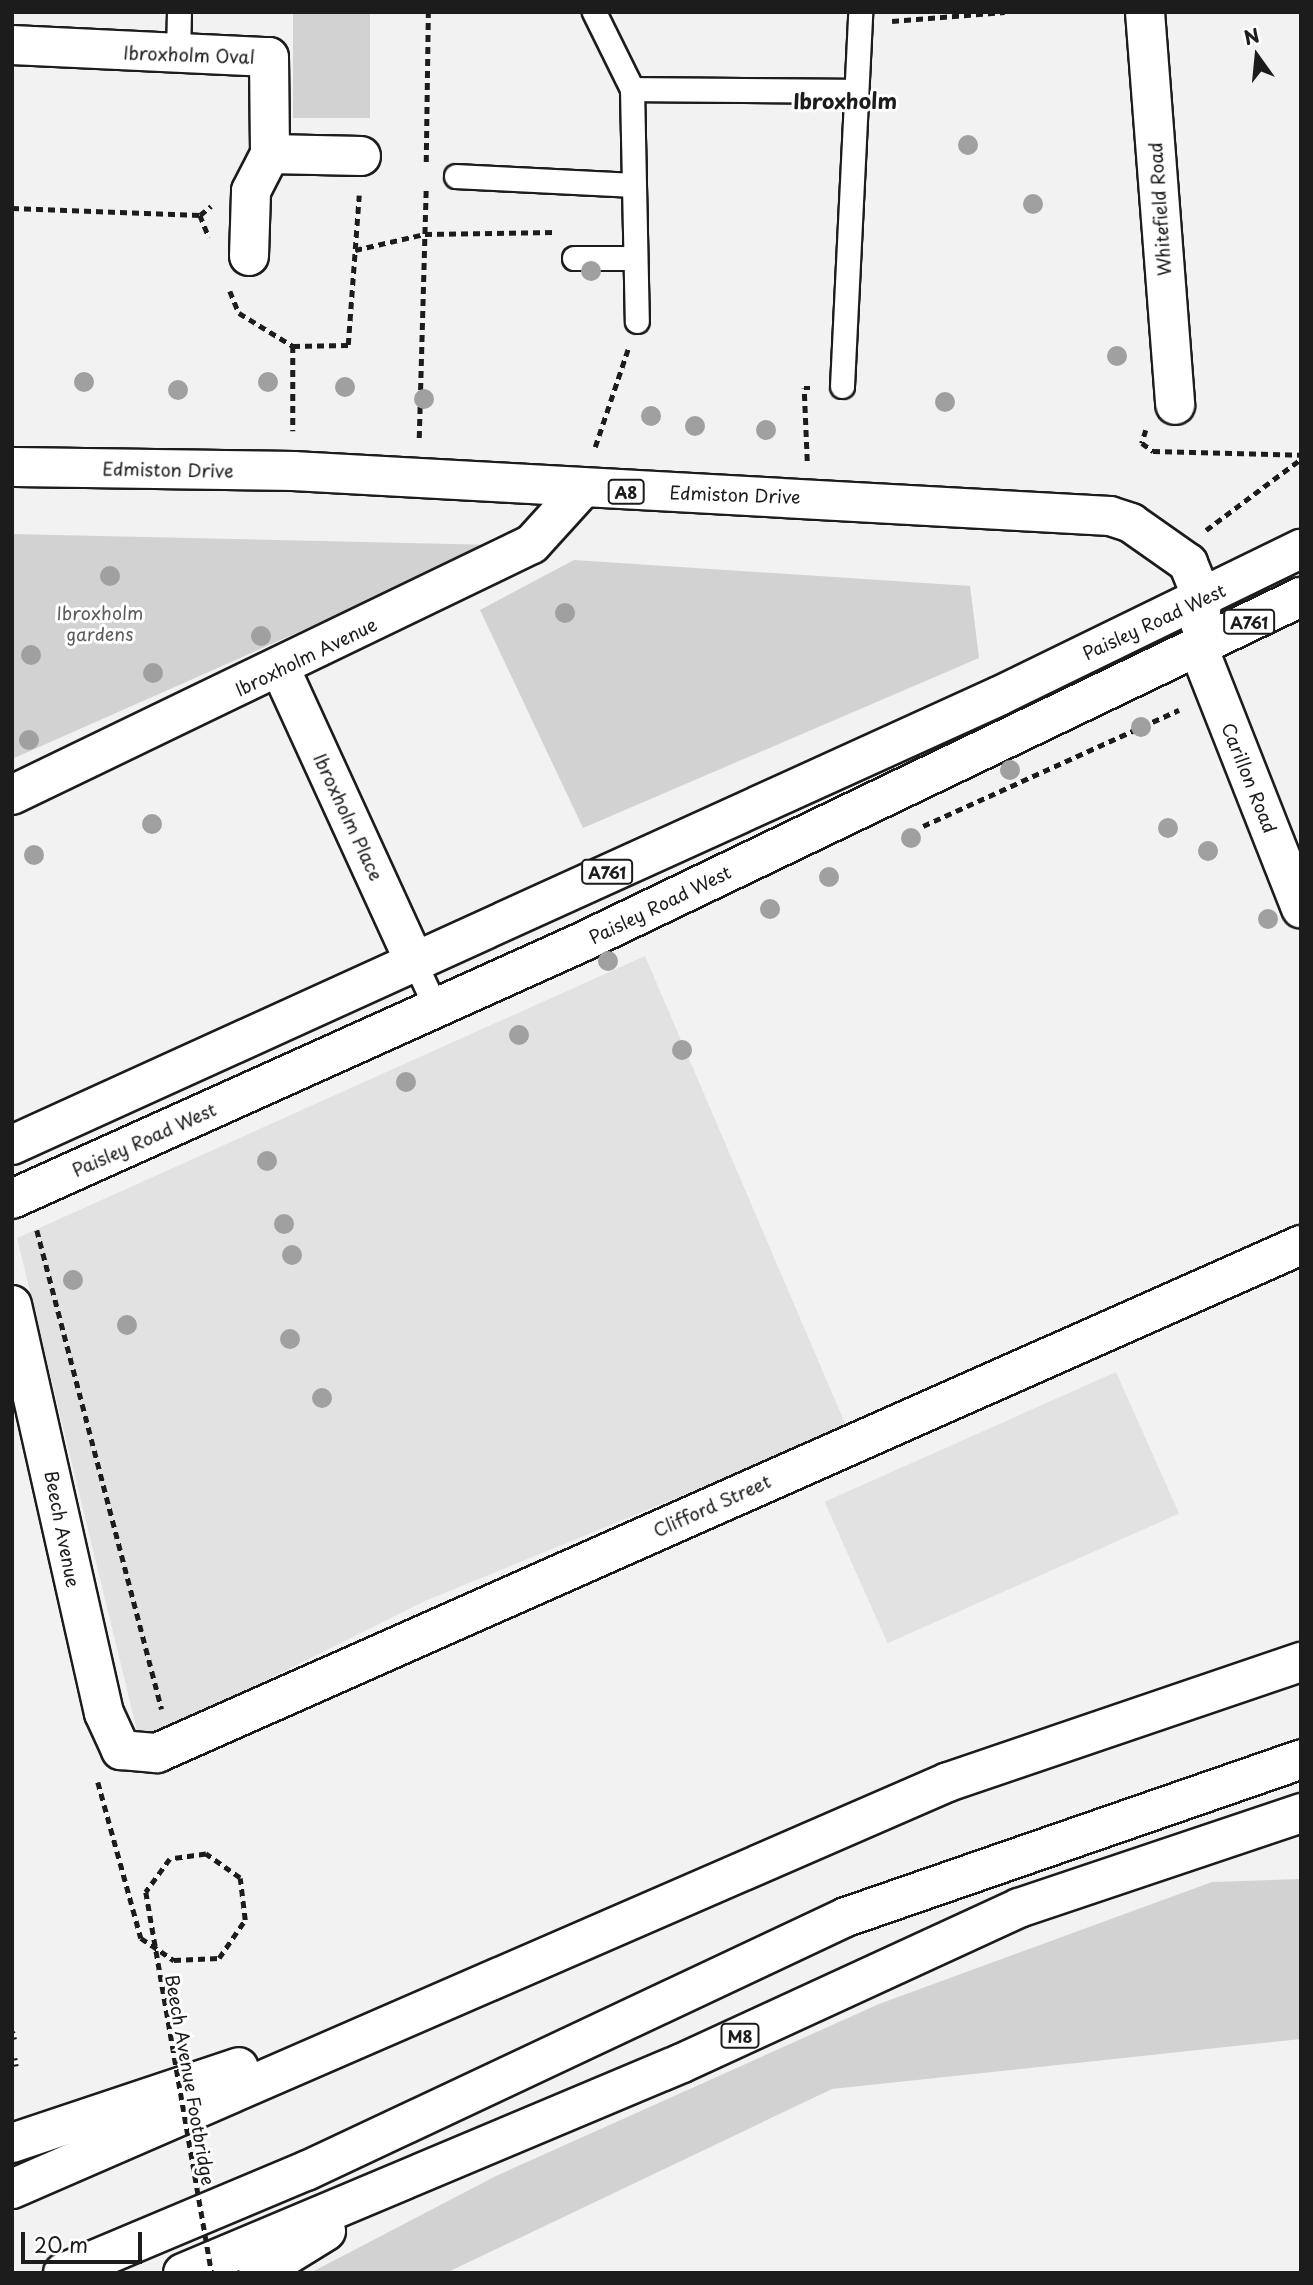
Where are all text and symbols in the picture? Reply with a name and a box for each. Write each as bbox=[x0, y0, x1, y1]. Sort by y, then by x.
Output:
text: N bbox=[1241, 20, 1262, 51]
north arrow bbox=[1222, 21, 1292, 91]
street label: Ibroxholm Oval bbox=[123, 42, 255, 68]
district label: Ibroxholm bbox=[793, 87, 897, 113]
street label: Whitefield Road bbox=[1145, 141, 1175, 277]
street label: Edmiston Drive bbox=[102, 458, 234, 482]
road number: A8 bbox=[607, 480, 645, 505]
street label: Edmiston Drive bbox=[669, 482, 801, 508]
street label: Paisley Road West bbox=[1078, 579, 1230, 665]
park label: Ibroxholm gardens bbox=[57, 603, 143, 646]
road number: A761 bbox=[1223, 610, 1275, 635]
street label: Ibroxholm Avenue bbox=[232, 613, 380, 701]
street label: Carillon Road bbox=[1217, 719, 1281, 837]
street label: Ibroxholm Place bbox=[309, 750, 387, 884]
road number: A761 bbox=[581, 860, 633, 884]
street label: Paisley Road West bbox=[584, 861, 736, 949]
street label: Paisley Road West bbox=[68, 1098, 220, 1182]
street label: Beech Avenue bbox=[40, 1469, 84, 1589]
street label: Clifford Street bbox=[650, 1470, 774, 1542]
street label: Beech Avenue Footbridge bbox=[161, 1973, 219, 2187]
road number: M8 bbox=[719, 2024, 761, 2048]
scale bar bbox=[24, 2218, 145, 2262]
text: 20 m bbox=[34, 2228, 88, 2260]

